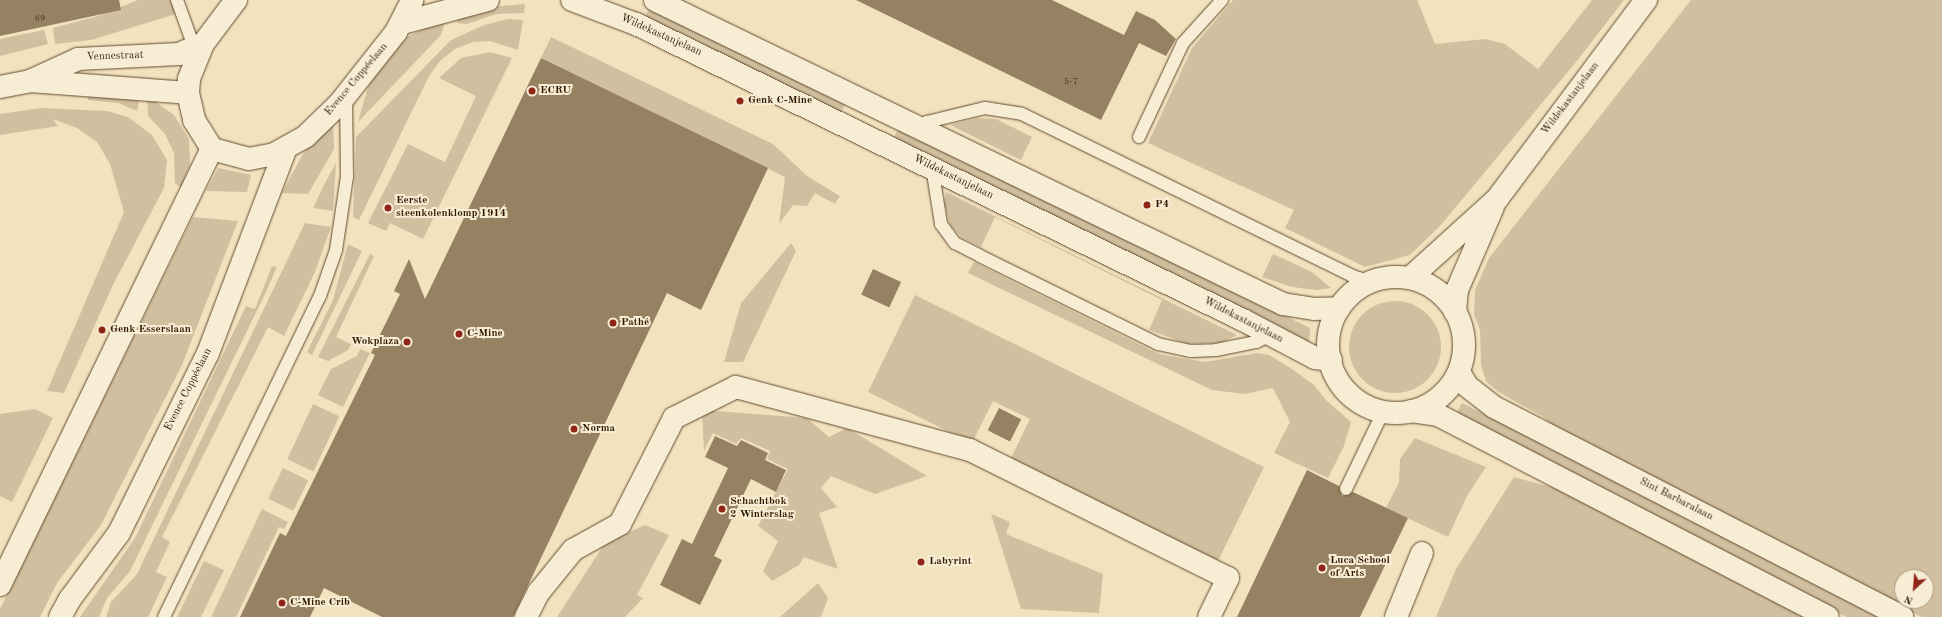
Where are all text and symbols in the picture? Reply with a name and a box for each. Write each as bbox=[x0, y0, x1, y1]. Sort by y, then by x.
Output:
street label: Wildekastanjelaan bbox=[618, 12, 704, 60]
house number: 69 bbox=[35, 14, 45, 24]
street label: Evence Coppéelaan bbox=[323, 41, 391, 119]
street label: Vennestraat bbox=[86, 49, 144, 65]
street label: Wildekastanjelaan bbox=[1539, 60, 1603, 138]
house number: 5-7 bbox=[1064, 77, 1078, 87]
place label: ECRU bbox=[540, 84, 571, 98]
marker: ECRU bbox=[527, 86, 537, 96]
place label: Genk C-Mine bbox=[748, 94, 812, 108]
marker: Genk C-Mine bbox=[735, 96, 745, 106]
street label: Wildekastanjelaan bbox=[911, 153, 995, 203]
place label: Eerste steenkolenklomp 1914 bbox=[396, 195, 506, 221]
place label: P4 bbox=[1155, 198, 1169, 212]
marker: P4 bbox=[1142, 200, 1152, 210]
marker: Eerste steenkolenklomp 1914 bbox=[383, 203, 393, 213]
street label: Wildekastanjelaan bbox=[1201, 295, 1285, 347]
place label: Pathé bbox=[621, 316, 649, 330]
marker: Pathé bbox=[608, 318, 618, 328]
place label: Genk Esserslaan bbox=[110, 323, 191, 337]
marker: Genk Esserslaan bbox=[97, 325, 107, 335]
place label: C-Mine bbox=[467, 327, 503, 341]
marker: C-Mine bbox=[454, 329, 464, 339]
place label: Wokplaza bbox=[351, 335, 399, 349]
marker: Wokplaza bbox=[402, 337, 412, 347]
street label: Evence Coppéelaan bbox=[162, 346, 216, 434]
place label: Norma bbox=[582, 422, 615, 436]
marker: Norma bbox=[569, 424, 579, 434]
street label: Sint Barbaralaan bbox=[1637, 476, 1715, 524]
place label: Schachtbok 2 Winterslag bbox=[730, 496, 794, 522]
marker: Schachtbok 2 Winterslag bbox=[717, 504, 727, 514]
place label: Labyrint bbox=[929, 555, 972, 569]
place label: Luca School of Arts bbox=[1330, 555, 1390, 581]
marker: Labyrint bbox=[916, 557, 926, 567]
marker: Luca School of Arts bbox=[1317, 563, 1327, 573]
north arrow bbox=[1894, 569, 1934, 609]
text: N bbox=[1903, 593, 1915, 606]
place label: C-Mine Crib bbox=[290, 596, 350, 610]
marker: C-Mine Crib bbox=[277, 598, 287, 608]

